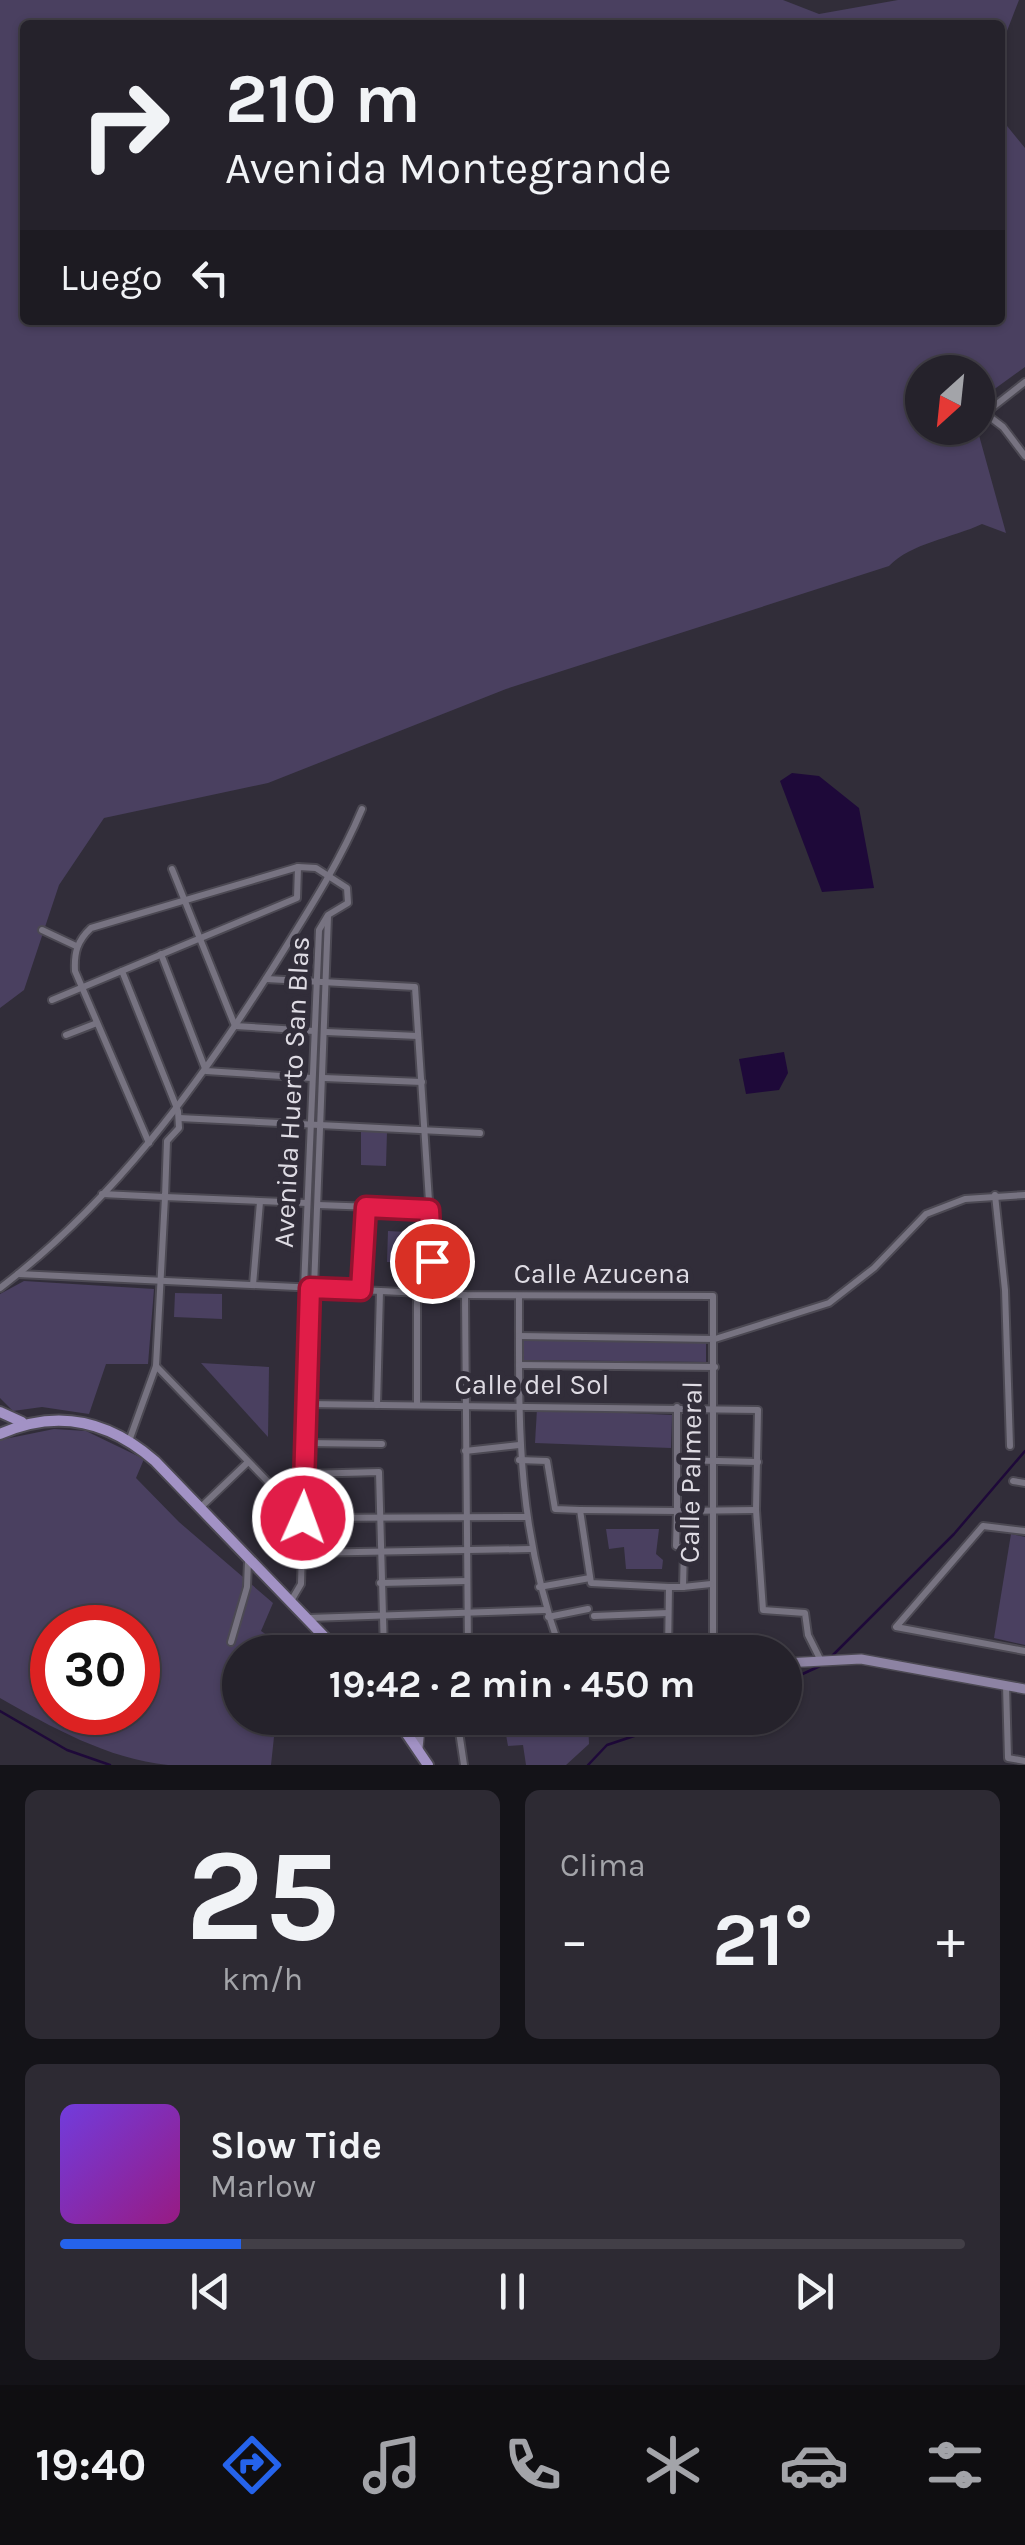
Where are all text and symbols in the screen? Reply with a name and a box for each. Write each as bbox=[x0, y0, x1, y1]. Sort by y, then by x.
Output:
text: 210 m bbox=[225, 58, 421, 140]
icon: right bbox=[60, 60, 190, 190]
text: Avenida Montegrande bbox=[225, 142, 672, 194]
icon: left bbox=[183, 250, 238, 305]
text: Luego bbox=[60, 255, 163, 300]
north arrow bbox=[905, 355, 995, 445]
map controls bbox=[905, 355, 995, 445]
street label: Avenida Huerto San Blas bbox=[267, 936, 316, 1249]
pin bbox=[390, 1219, 475, 1304]
icon: arrive bbox=[405, 1234, 460, 1289]
street label: Calle Azucena bbox=[514, 1257, 690, 1290]
street label: Calle del Sol bbox=[455, 1368, 609, 1401]
street label: Calle Palmeral bbox=[672, 1381, 709, 1563]
position arrow bbox=[251, 1466, 355, 1570]
speed limit sign: 30 bbox=[30, 1605, 160, 1735]
text: 19:42 · 2 min · 450 m bbox=[329, 1662, 695, 1707]
text: 25 bbox=[185, 1820, 340, 1972]
text: Clima bbox=[560, 1847, 646, 1884]
text: 21° bbox=[712, 1896, 813, 1984]
text: − bbox=[560, 1908, 589, 1972]
text: + bbox=[936, 1908, 965, 1972]
text: km/h bbox=[222, 1961, 303, 1998]
text: Slow Tide bbox=[210, 2123, 382, 2168]
text: Marlow bbox=[210, 2168, 316, 2205]
icon: previous bbox=[183, 2264, 238, 2319]
icon: pause bbox=[485, 2264, 540, 2319]
icon: next bbox=[787, 2264, 842, 2319]
icon: directions bbox=[217, 2430, 287, 2500]
icon: music bbox=[357, 2430, 427, 2500]
icon: phone bbox=[498, 2430, 568, 2500]
icon: climate bbox=[638, 2430, 708, 2500]
icon: car bbox=[779, 2430, 849, 2500]
icon: filters bbox=[920, 2430, 990, 2500]
text: 19:40 bbox=[35, 2439, 146, 2491]

